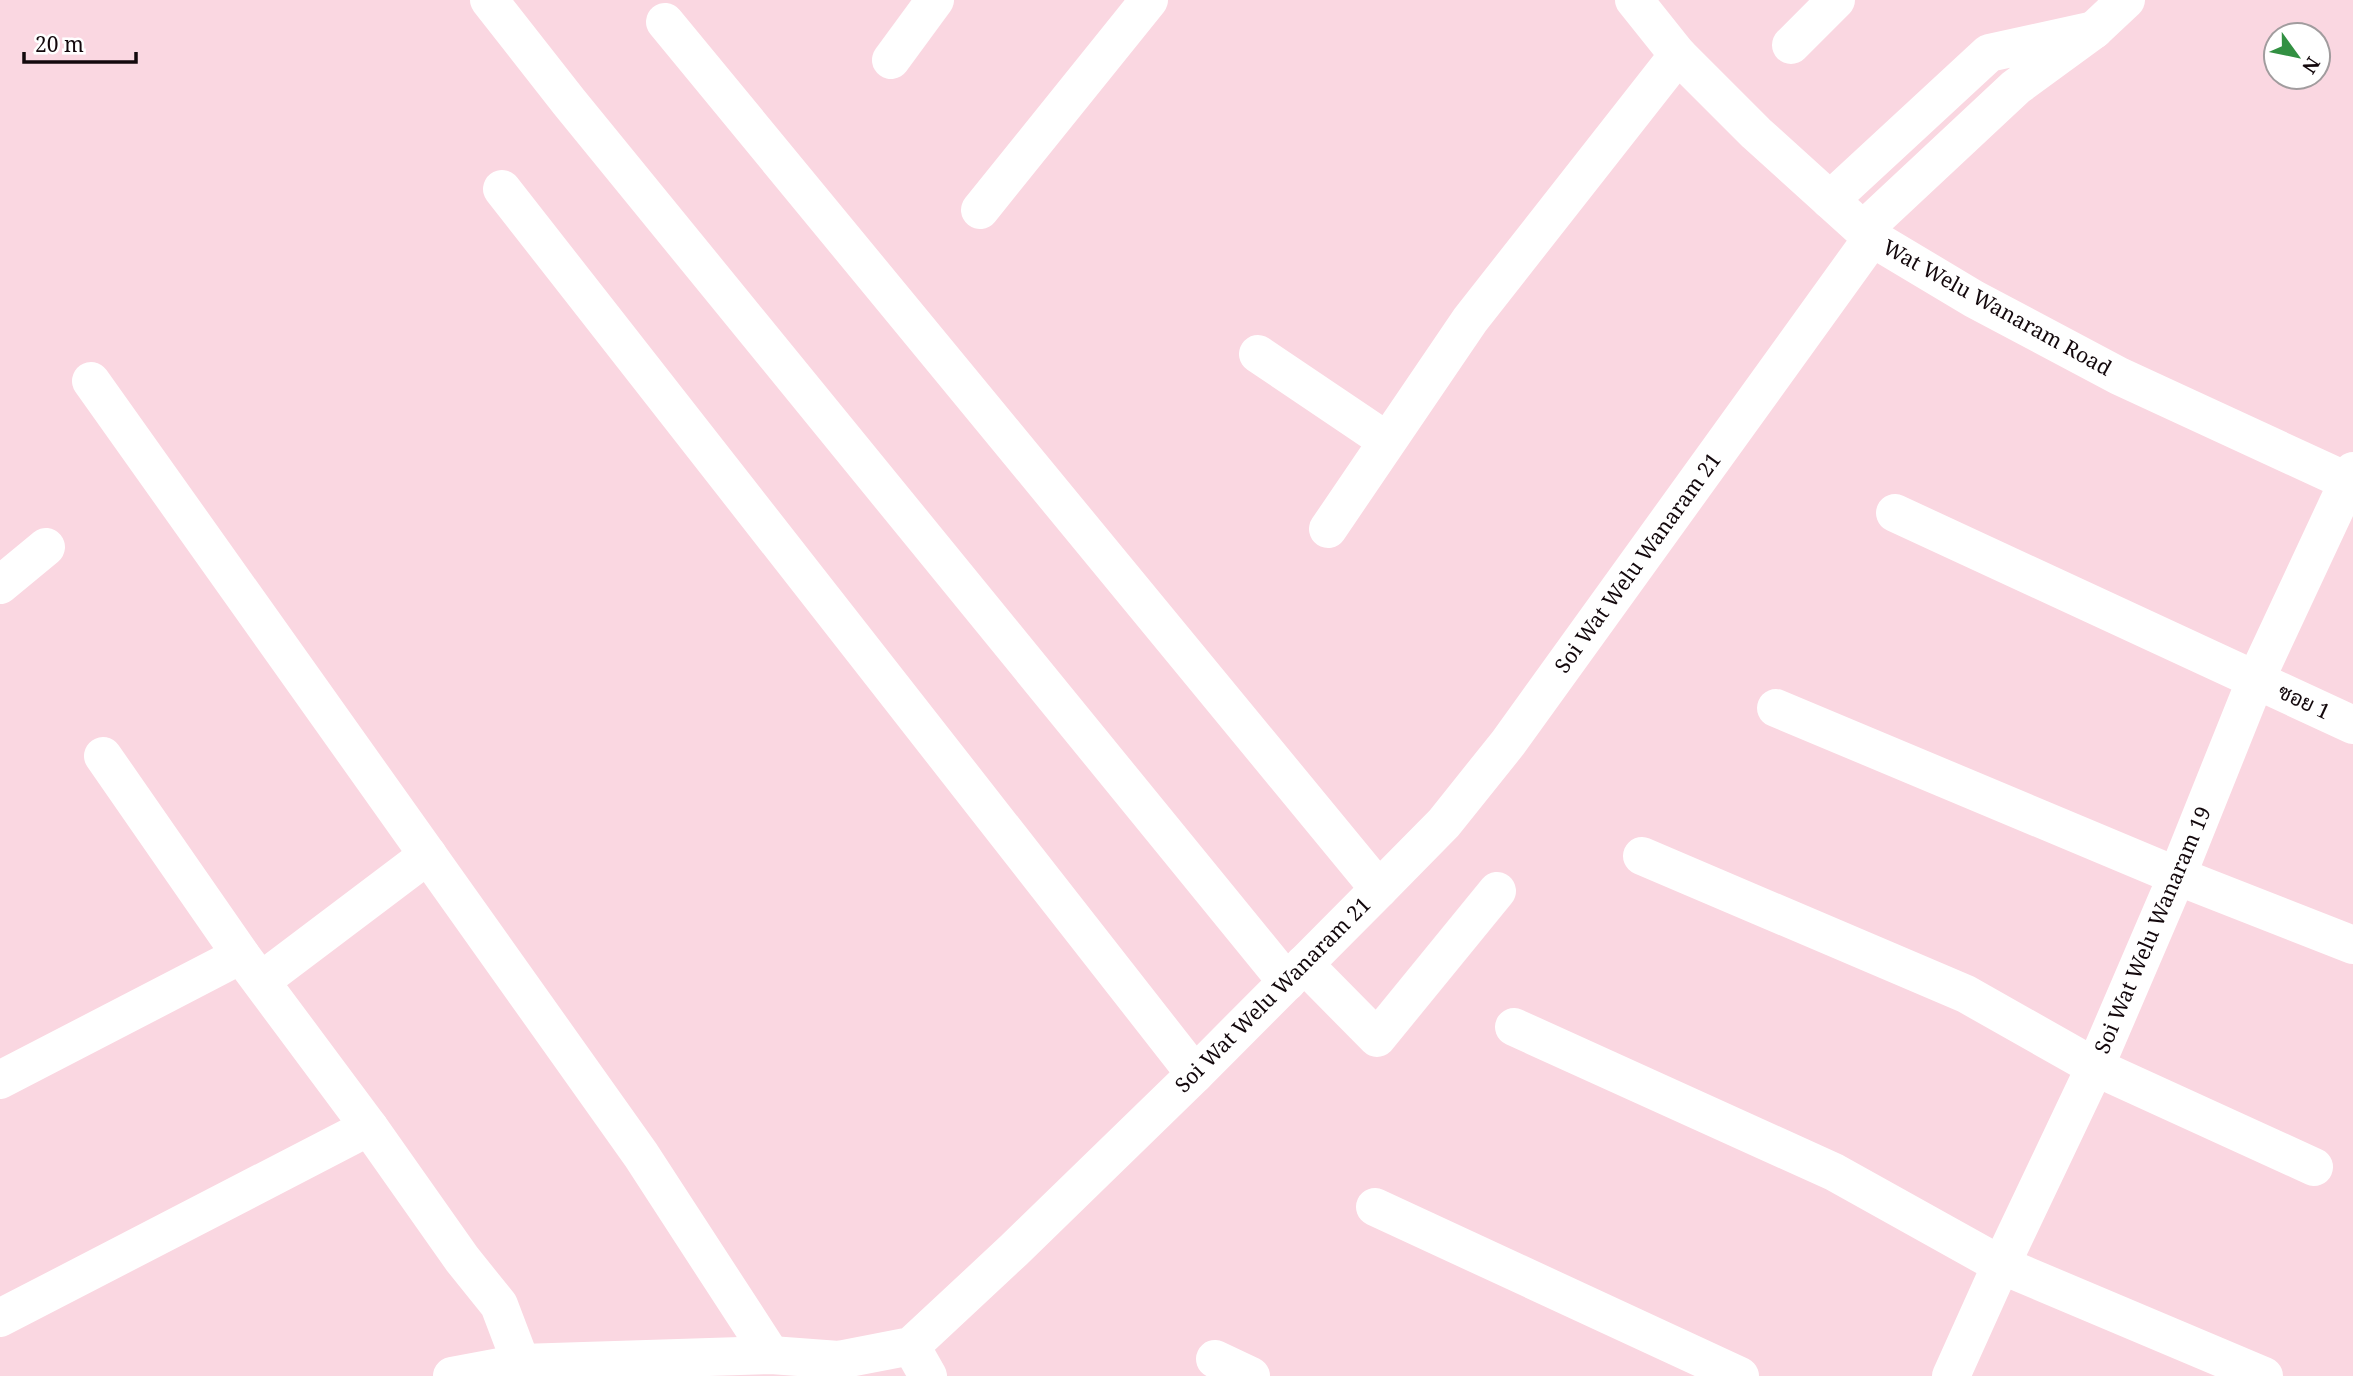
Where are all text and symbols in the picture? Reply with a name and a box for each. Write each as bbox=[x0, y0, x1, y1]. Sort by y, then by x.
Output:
scale bar bbox=[24, 21, 136, 65]
north arrow bbox=[2262, 21, 2332, 91]
text: 20 m bbox=[35, 30, 84, 58]
text: N bbox=[2296, 52, 2326, 79]
street label: Wat Welu Wanaram Road bbox=[1878, 232, 2117, 382]
street label: Soi Wat Welu Wanaram 21 bbox=[1548, 447, 1727, 678]
street label: ซอย 1 bbox=[2274, 677, 2335, 725]
street label: Soi Wat Welu Wanaram 19 bbox=[2087, 802, 2217, 1057]
street label: Soi Wat Welu Wanaram 21 bbox=[1168, 890, 1376, 1098]

